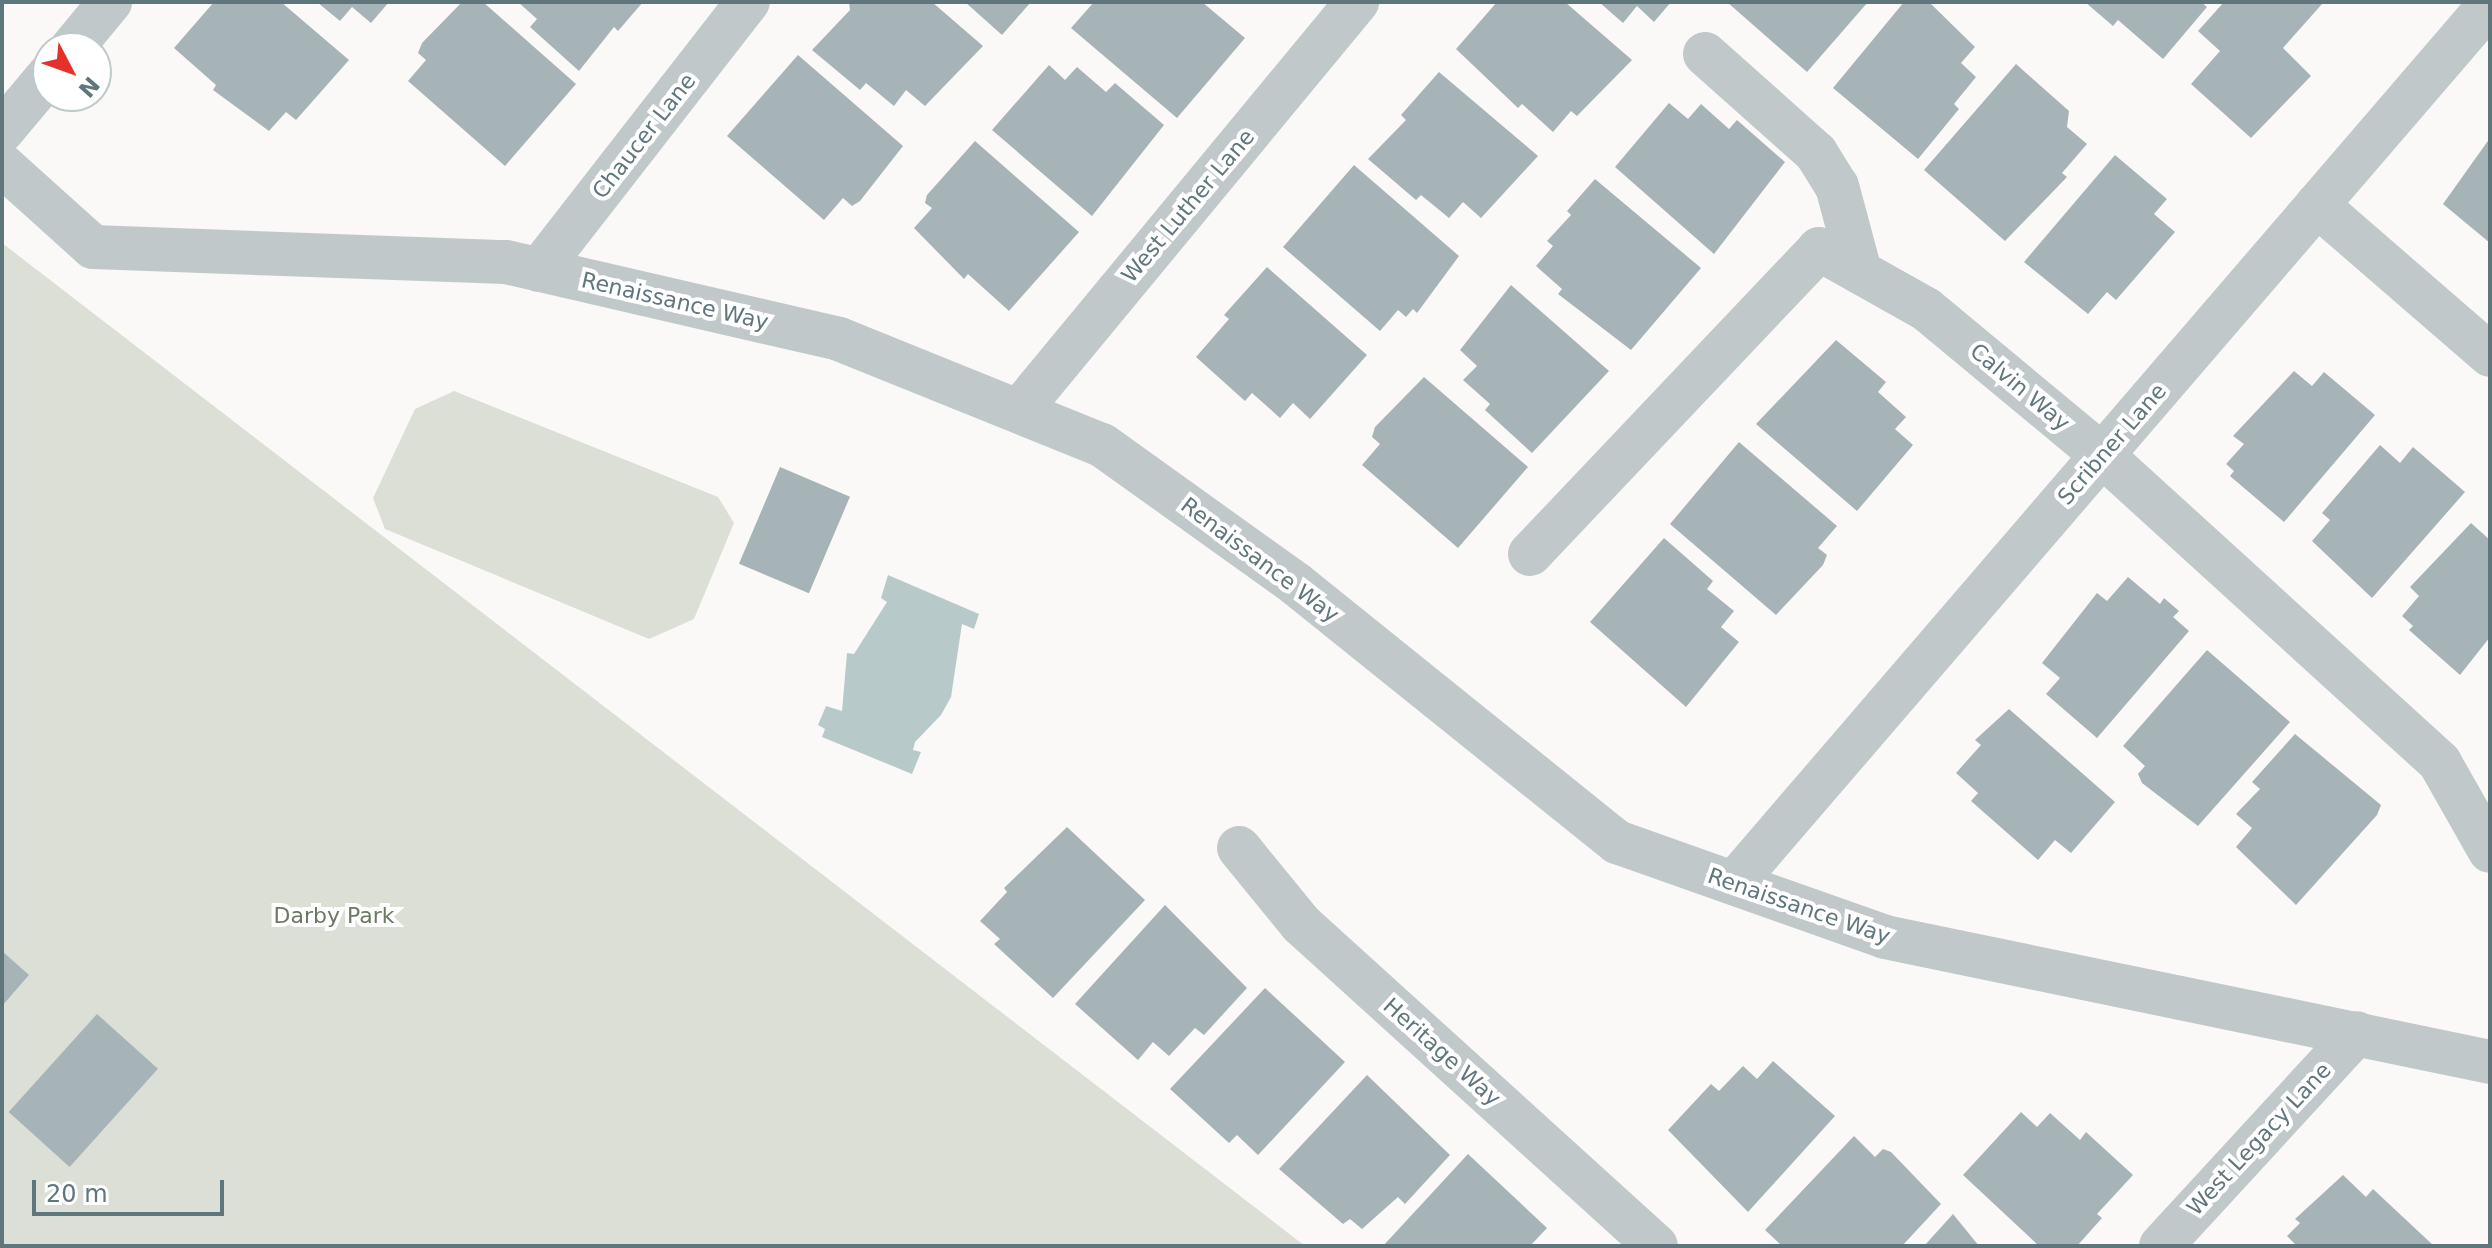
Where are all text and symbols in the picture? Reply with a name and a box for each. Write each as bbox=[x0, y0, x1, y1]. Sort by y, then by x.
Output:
north arrow bbox=[32, 32, 112, 112]
street label: Chaucer Lane bbox=[587, 68, 701, 204]
text: N bbox=[74, 72, 104, 102]
street label: West Luther Lane bbox=[1116, 124, 1260, 288]
street label: Renaissance Way bbox=[579, 267, 771, 335]
street label: Calvin Way bbox=[1965, 338, 2075, 436]
street label: Scribner Lane bbox=[2052, 378, 2172, 510]
street label: Renaissance Way bbox=[1176, 492, 1344, 628]
street label: Renaissance Way bbox=[1704, 862, 1894, 950]
park label: Darby Park bbox=[274, 903, 394, 929]
street label: Heritage Way bbox=[1378, 992, 1506, 1112]
street label: West Legacy Lane bbox=[2181, 1057, 2337, 1221]
scale bar bbox=[36, 1164, 228, 1214]
text: 20 m bbox=[46, 1180, 108, 1208]

